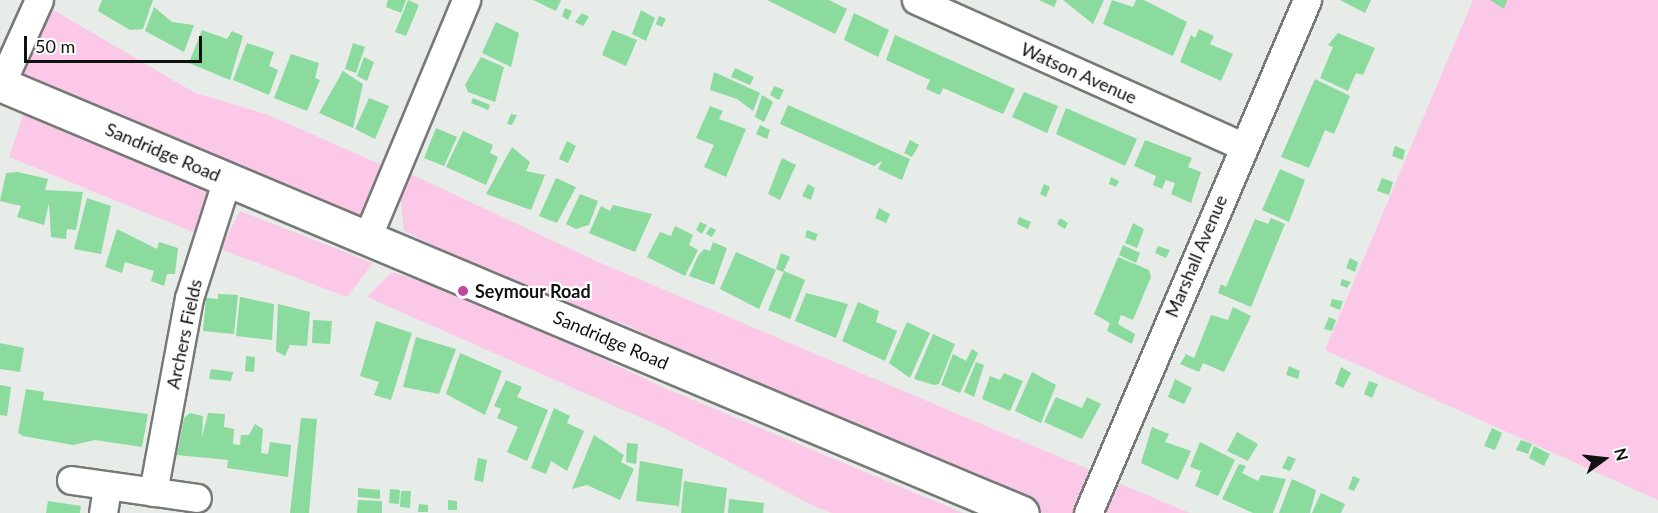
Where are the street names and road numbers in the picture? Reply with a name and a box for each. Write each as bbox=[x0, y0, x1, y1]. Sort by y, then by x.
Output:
street label: Watson Avenue bbox=[1017, 38, 1141, 108]
street label: Sandridge Road bbox=[102, 118, 224, 186]
street label: Marshall Avenue bbox=[1160, 191, 1232, 321]
street label: Archers Fields bbox=[162, 277, 206, 391]
street label: Sandridge Road bbox=[550, 306, 672, 374]

